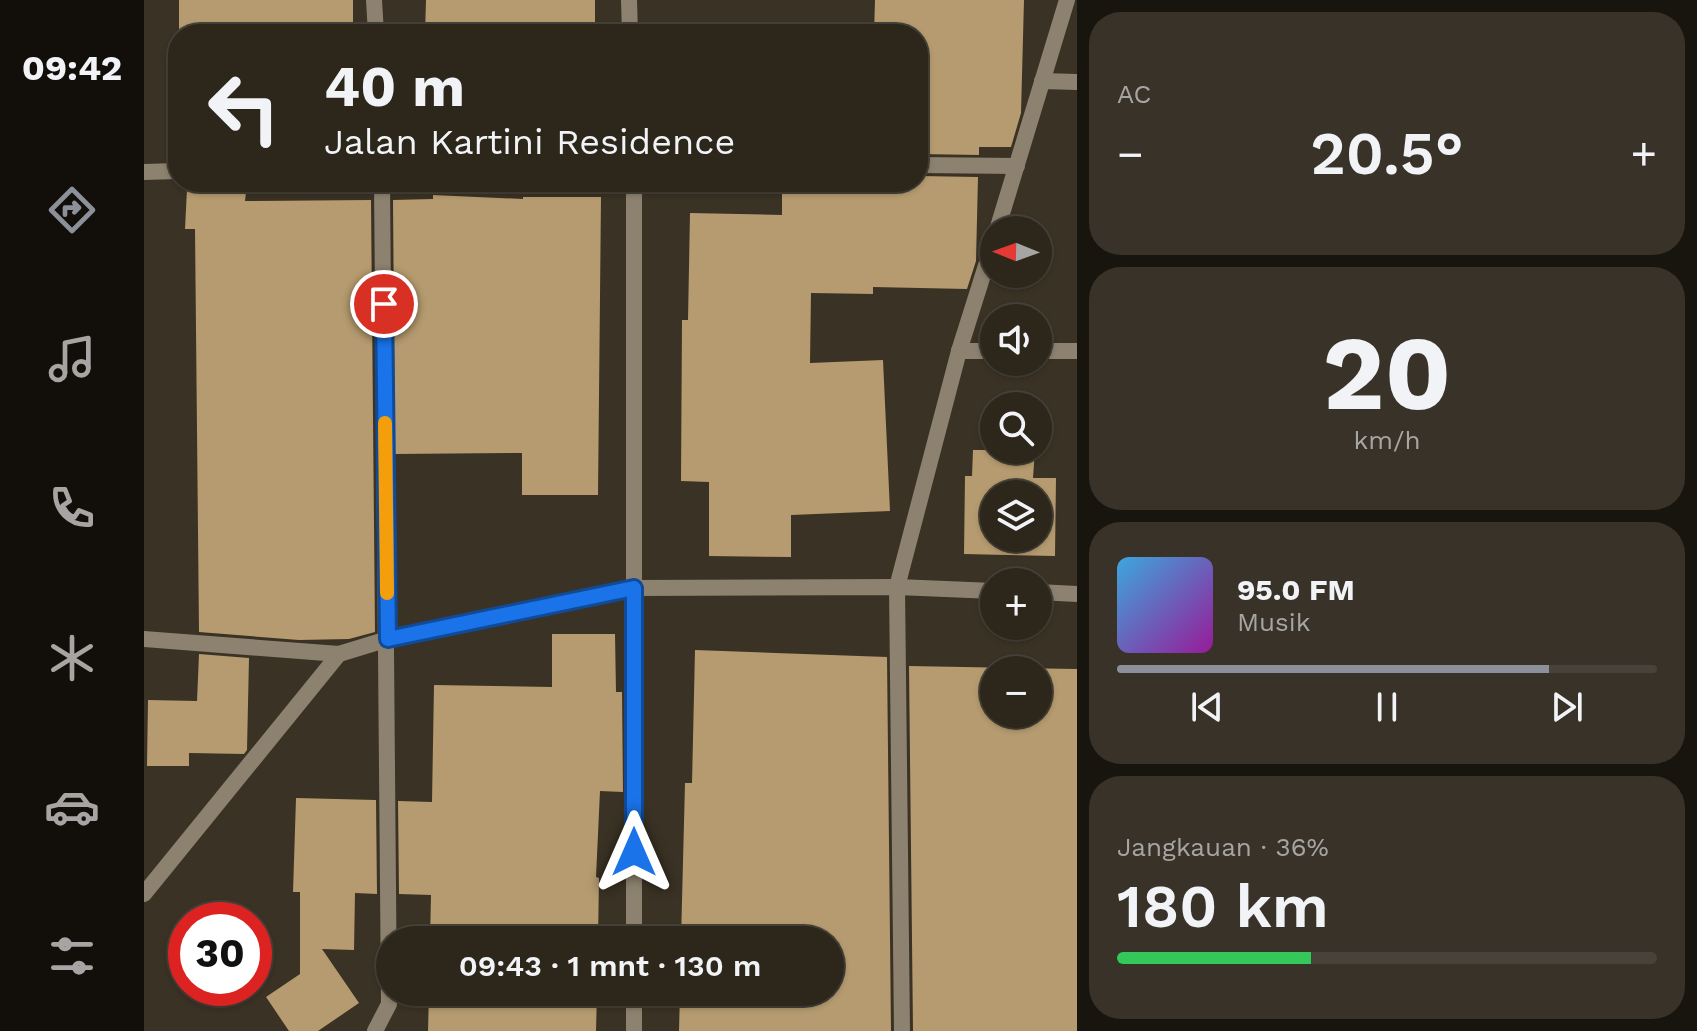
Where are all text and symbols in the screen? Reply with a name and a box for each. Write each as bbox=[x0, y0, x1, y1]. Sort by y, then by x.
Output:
text: 09:42 bbox=[22, 47, 122, 89]
text: 40 m bbox=[324, 54, 465, 120]
icon: left bbox=[192, 56, 296, 160]
text: AC bbox=[1117, 79, 1151, 109]
text: 20.5° bbox=[1310, 118, 1464, 189]
text: Jalan Kartini Residence bbox=[324, 121, 735, 163]
text: − bbox=[1117, 128, 1144, 180]
text: + bbox=[1630, 128, 1657, 180]
icon: directions bbox=[44, 182, 100, 238]
north arrow bbox=[980, 216, 1052, 288]
map controls bbox=[980, 216, 1052, 728]
pin bbox=[350, 270, 418, 338]
icon: arrive bbox=[362, 282, 406, 326]
button: sound bbox=[980, 304, 1052, 376]
text: 20 bbox=[1323, 312, 1451, 434]
icon: music bbox=[44, 331, 100, 387]
button: search bbox=[980, 392, 1052, 464]
text: km/h bbox=[1354, 425, 1420, 455]
icon: phone bbox=[44, 480, 100, 536]
button: layers bbox=[980, 480, 1052, 552]
button: + bbox=[980, 568, 1052, 640]
text: 95.0 FM bbox=[1237, 572, 1355, 607]
text: Musik bbox=[1237, 607, 1310, 637]
icon: climate bbox=[44, 630, 100, 686]
button: − bbox=[980, 656, 1052, 728]
icon: previous bbox=[1185, 685, 1229, 729]
icon: pause bbox=[1365, 685, 1409, 729]
icon: next bbox=[1545, 685, 1589, 729]
icon: car bbox=[44, 779, 100, 835]
position arrow bbox=[592, 810, 676, 894]
text: Jangkauan · 36% bbox=[1117, 832, 1329, 862]
text: 180 km bbox=[1117, 871, 1329, 942]
speed limit sign: 30 bbox=[168, 902, 272, 1006]
icon: filters bbox=[44, 928, 100, 984]
text: 09:43 · 1 mnt · 130 m bbox=[459, 948, 761, 983]

